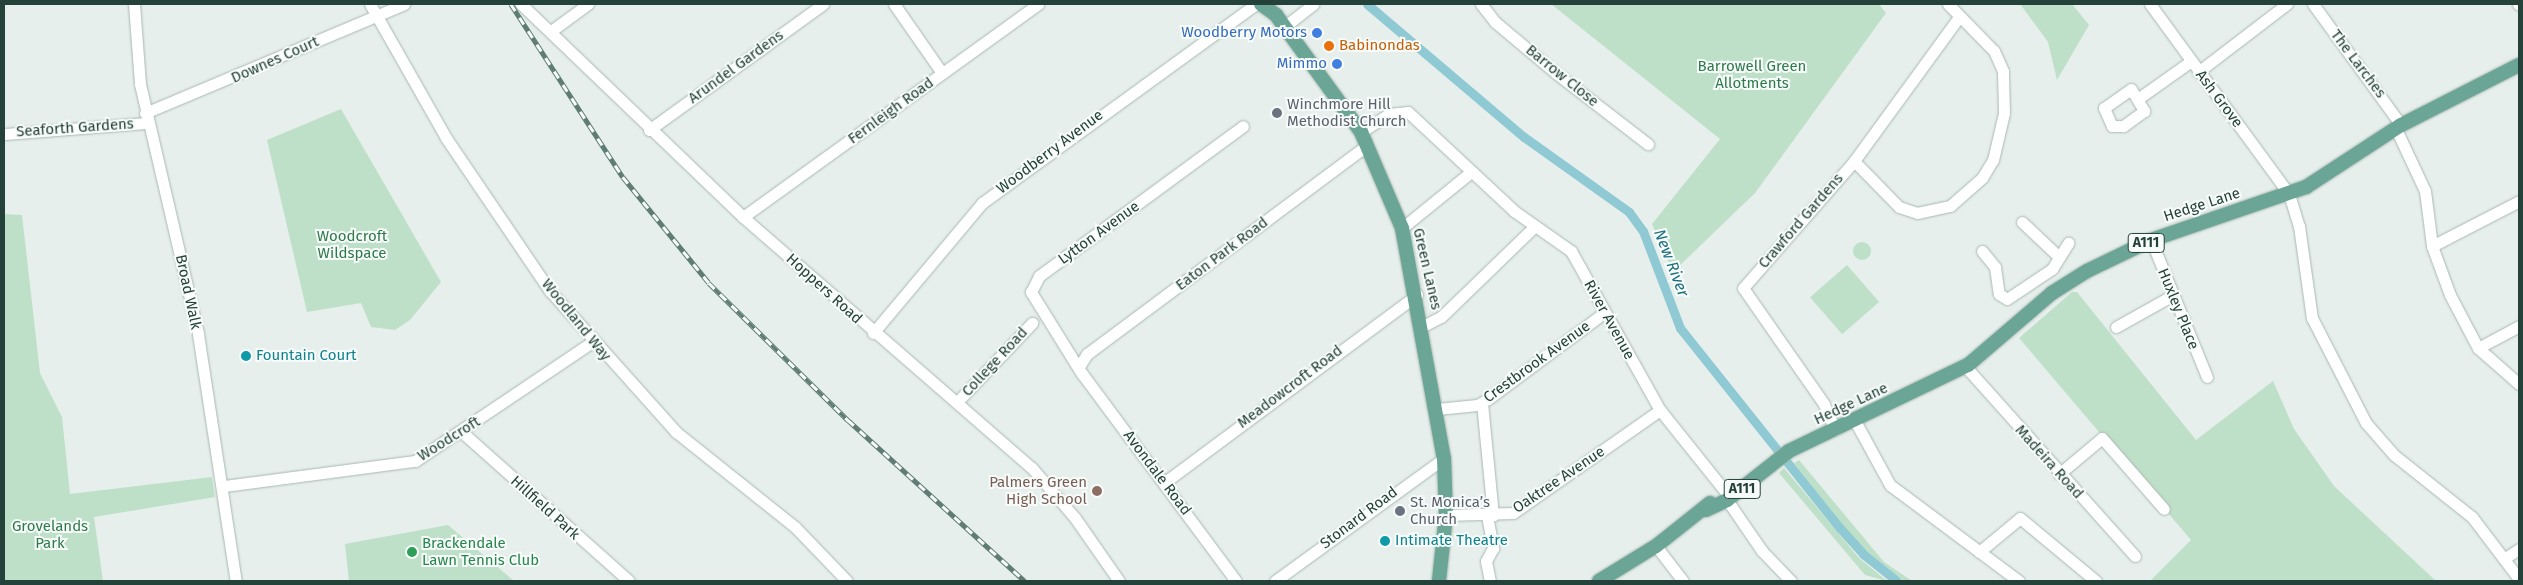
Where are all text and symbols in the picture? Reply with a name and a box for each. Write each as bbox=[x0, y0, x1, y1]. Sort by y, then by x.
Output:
place label: Woodberry Motors bbox=[1181, 24, 1307, 42]
street label: Arundel Gardens bbox=[685, 26, 787, 108]
street label: The Larches bbox=[2327, 26, 2389, 102]
marker: Woodberry Motors bbox=[1311, 27, 1323, 39]
street label: Downes Court bbox=[228, 33, 322, 87]
place label: Babinondas bbox=[1339, 37, 1420, 55]
marker: Babinondas bbox=[1323, 40, 1335, 52]
street label: Barrow Close bbox=[1522, 41, 1602, 111]
place label: Mimmo bbox=[1277, 55, 1327, 73]
park label: Barrowell Green Allotments bbox=[1698, 57, 1806, 92]
marker: Mimmo bbox=[1331, 58, 1343, 70]
street label: Ash Grove bbox=[2192, 67, 2246, 131]
street label: Fernleigh Road bbox=[845, 74, 937, 148]
place label: Winchmore Hill Methodist Church bbox=[1287, 95, 1406, 130]
street label: Woodberry Avenue bbox=[993, 106, 1107, 198]
marker: Winchmore Hill Methodist Church bbox=[1271, 107, 1283, 119]
street label: Seaforth Gardens bbox=[16, 115, 134, 141]
street label: Crawford Gardens bbox=[1755, 170, 1847, 272]
street label: Hedge Lane bbox=[2161, 184, 2243, 226]
street label: Lytton Avenue bbox=[1055, 198, 1143, 268]
street label: Eaton Park Road bbox=[1172, 213, 1272, 295]
street label: Green Lanes bbox=[1409, 226, 1445, 312]
park label: Woodcroft Wildspace bbox=[317, 227, 387, 262]
water label: New River bbox=[1649, 227, 1693, 299]
road number: A111 bbox=[2127, 232, 2165, 254]
street label: Hoppers Road bbox=[782, 250, 866, 328]
street label: Broad Walk bbox=[171, 253, 205, 331]
street label: Huxley Place bbox=[2154, 266, 2202, 352]
street label: Woodland Way bbox=[537, 275, 615, 365]
street label: River Avenue bbox=[1580, 277, 1638, 363]
street label: Crestbrook Avenue bbox=[1480, 317, 1594, 407]
street label: College Road bbox=[958, 324, 1032, 400]
street label: Meadowcroft Road bbox=[1234, 342, 1346, 432]
place label: Fountain Court bbox=[256, 347, 356, 365]
marker: Fountain Court bbox=[240, 350, 252, 362]
street label: Hedge Lane bbox=[1811, 379, 1891, 429]
street label: Woodcroft bbox=[414, 413, 484, 465]
street label: Madeira Road bbox=[2011, 421, 2087, 503]
street label: Avondale Road bbox=[1119, 427, 1195, 519]
street label: Oaktree Avenue bbox=[1510, 443, 1608, 517]
street label: Hillfield Park bbox=[507, 472, 583, 544]
place label: Palmers Green High School bbox=[989, 473, 1087, 508]
road number: A111 bbox=[1723, 478, 1761, 500]
street label: Stonard Road bbox=[1317, 483, 1401, 553]
marker: Palmers Green High School bbox=[1091, 485, 1103, 497]
place label: St. Monica’s Church bbox=[1410, 493, 1490, 528]
marker: St. Monica’s Church bbox=[1394, 505, 1406, 517]
park label: Grovelands Park bbox=[12, 517, 88, 552]
place label: Intimate Theatre bbox=[1395, 532, 1508, 550]
place label: Brackendale Lawn Tennis Club bbox=[422, 534, 539, 569]
marker: Intimate Theatre bbox=[1379, 535, 1391, 547]
marker: Brackendale Lawn Tennis Club bbox=[406, 546, 418, 558]

